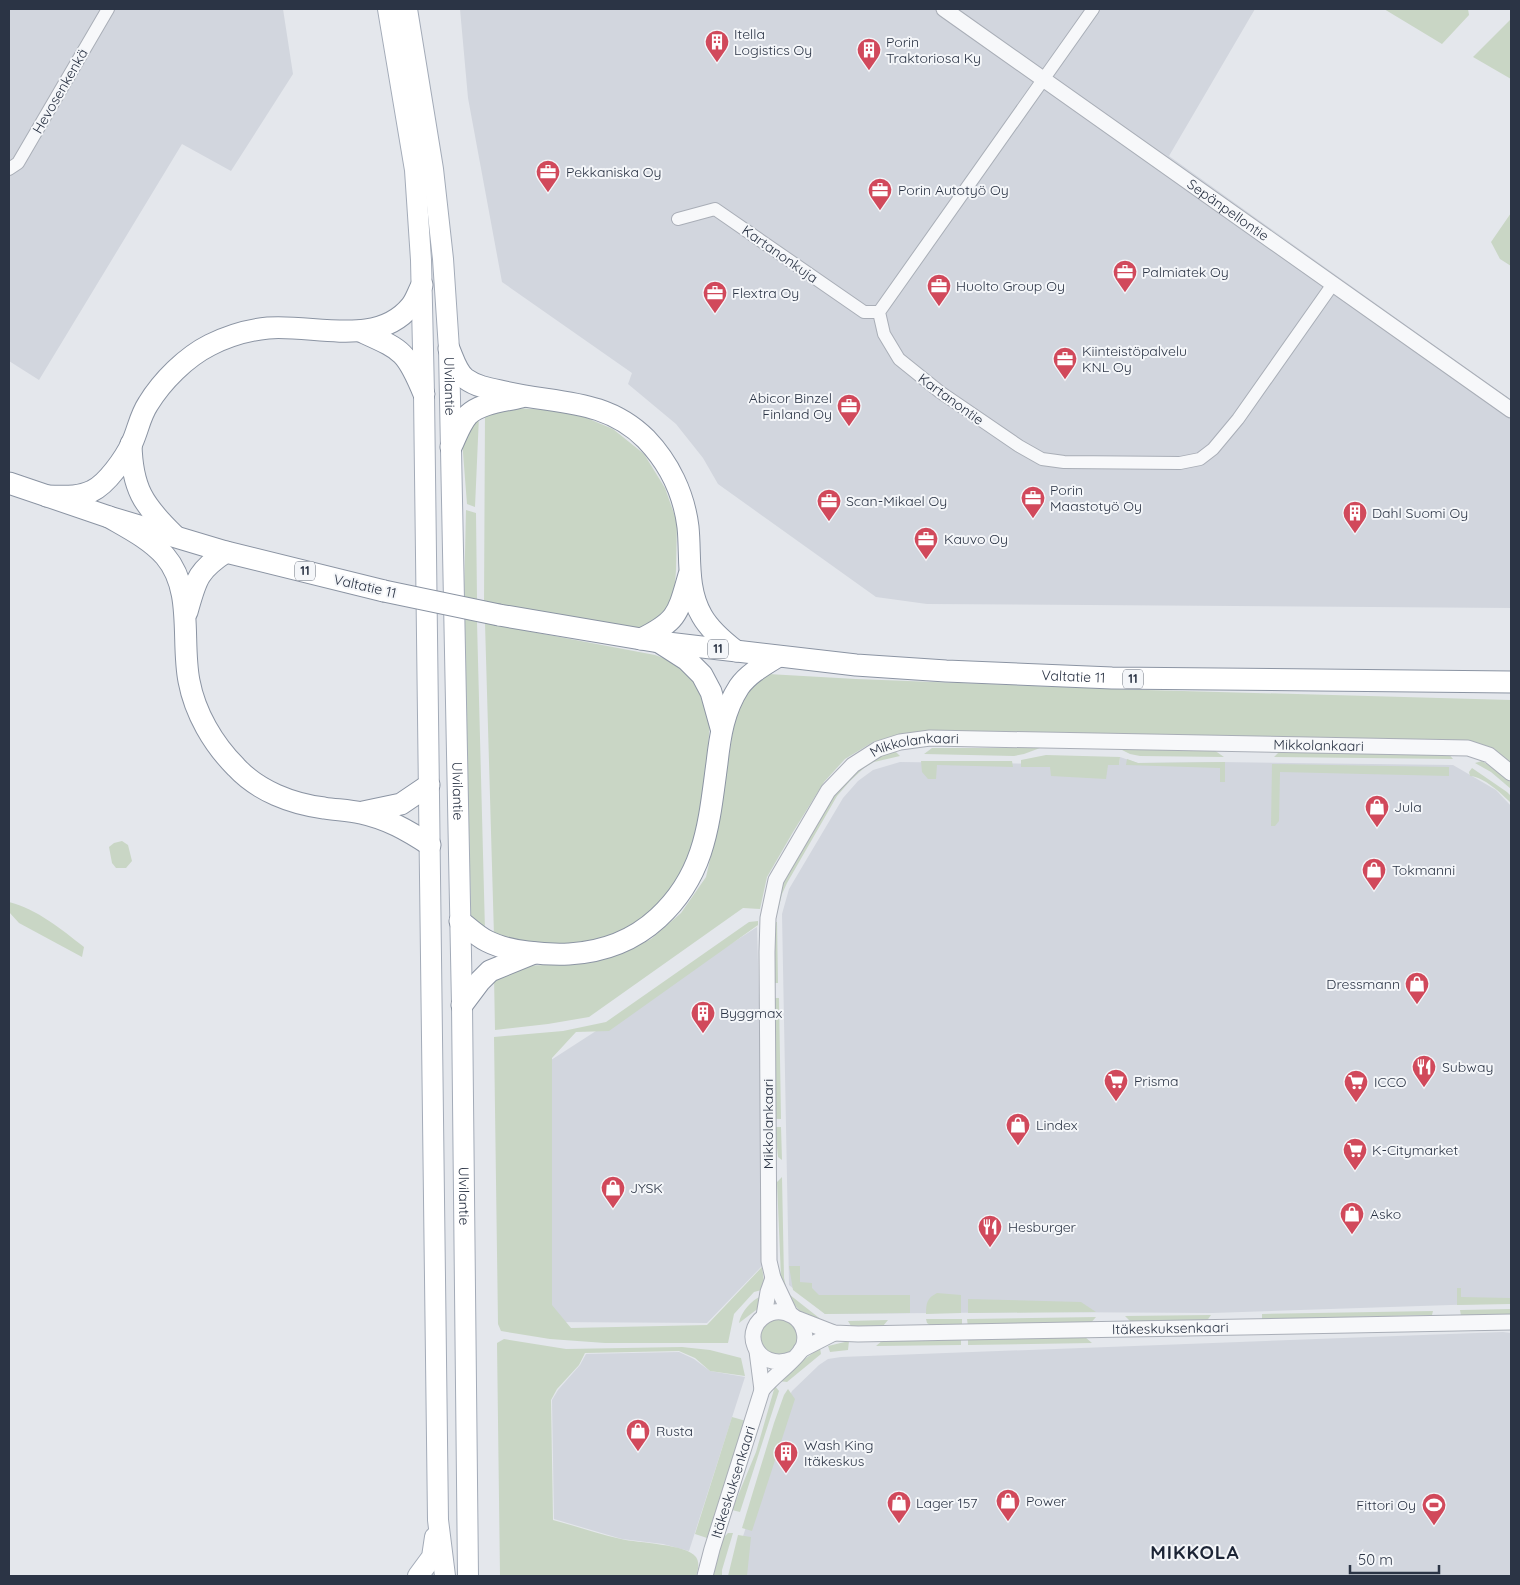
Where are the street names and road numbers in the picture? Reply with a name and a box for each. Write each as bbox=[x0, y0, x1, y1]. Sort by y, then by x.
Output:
street label: Hevosenkenkä bbox=[28, 45, 92, 137]
street label: Sepänpellontie bbox=[1184, 175, 1273, 245]
street label: Kartanonkuja bbox=[738, 221, 822, 287]
street label: Ulvilantie bbox=[440, 357, 459, 416]
street label: Kartanontie bbox=[915, 369, 987, 429]
road number: 11 bbox=[295, 562, 315, 580]
street label: Valtatie 11 bbox=[332, 570, 398, 602]
road number: 11 bbox=[708, 640, 728, 659]
street label: Valtatie 11 bbox=[1041, 666, 1106, 687]
road number: 11 bbox=[1123, 670, 1143, 689]
street label: Mikkolankaari bbox=[866, 729, 959, 761]
street label: Mikkolankaari bbox=[1273, 735, 1364, 755]
street label: Ulvilantie bbox=[448, 762, 467, 821]
street label: Mikkolankaari bbox=[759, 1079, 777, 1169]
street label: Ulvilantie bbox=[455, 1167, 473, 1226]
street label: Itäkeskuksenkaari bbox=[1112, 1318, 1229, 1338]
street label: Itäkeskuksenkaari bbox=[707, 1424, 759, 1541]

